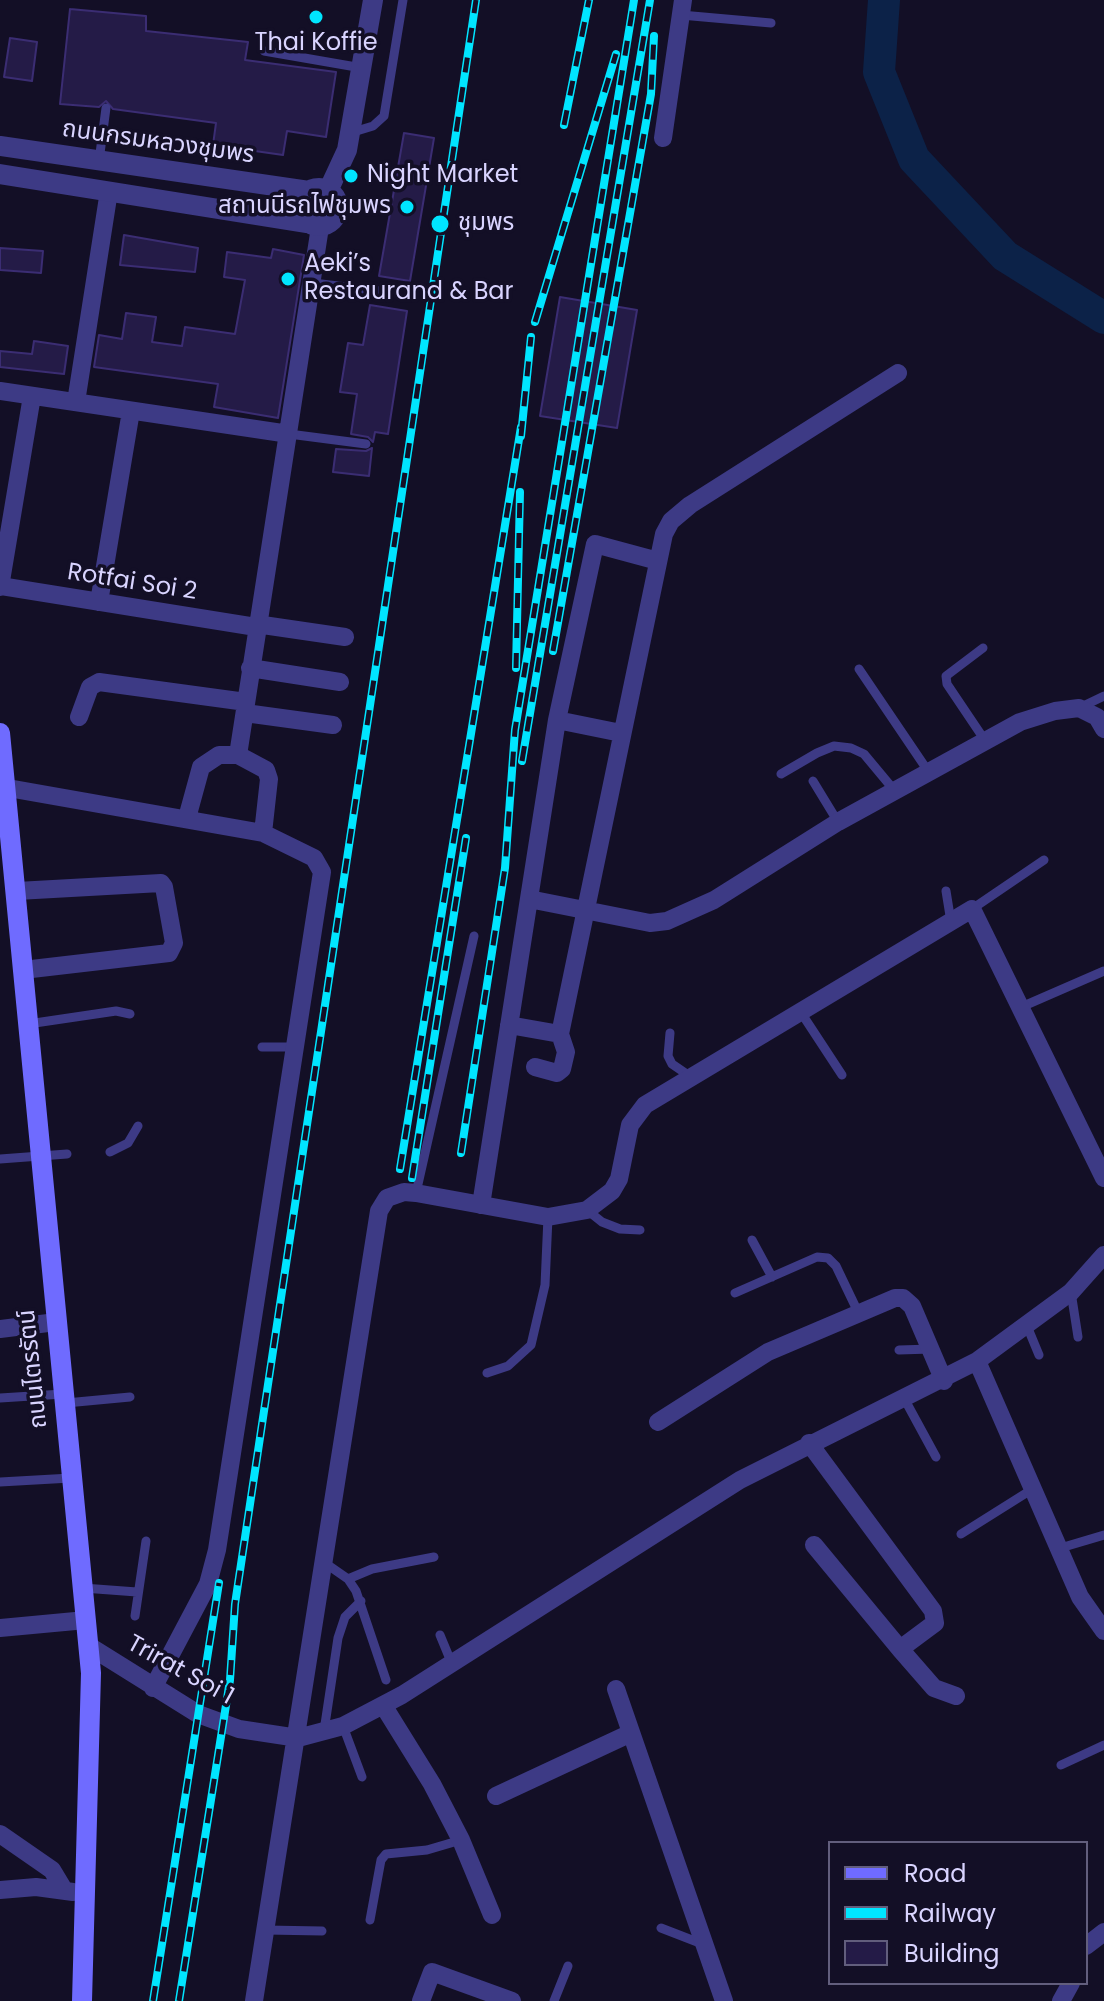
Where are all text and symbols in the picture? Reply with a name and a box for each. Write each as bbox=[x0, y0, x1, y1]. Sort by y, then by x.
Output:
marker: Thai Koffie bbox=[307, 8, 325, 26]
place label: Thai Koffie bbox=[254, 30, 378, 58]
street label: ถนนกรมหลวงชุมพร bbox=[60, 115, 256, 171]
place label: Night Market bbox=[367, 162, 518, 190]
marker: Night Market bbox=[342, 167, 360, 185]
place label: สถานนีรถไฟชุมพร bbox=[218, 193, 391, 221]
marker: สถานนีรถไฟชุมพร bbox=[398, 198, 416, 216]
place label: ชุมพร bbox=[458, 210, 514, 238]
marker: ชุมพร bbox=[429, 213, 451, 235]
place label: Aeki’s Restaurand & Bar bbox=[304, 251, 514, 307]
marker: Aeki’s Restaurand & Bar bbox=[279, 270, 297, 288]
street label: Rotfai Soi 2 bbox=[65, 559, 199, 607]
street label: ถนนไตรรัตน์ bbox=[13, 1308, 55, 1430]
street label: Trirat Soi 1 bbox=[122, 1630, 238, 1712]
legend bbox=[828, 1841, 1088, 1985]
text: Road bbox=[904, 1857, 966, 1890]
text: Railway bbox=[904, 1897, 996, 1930]
text: Building bbox=[904, 1937, 1000, 1970]

